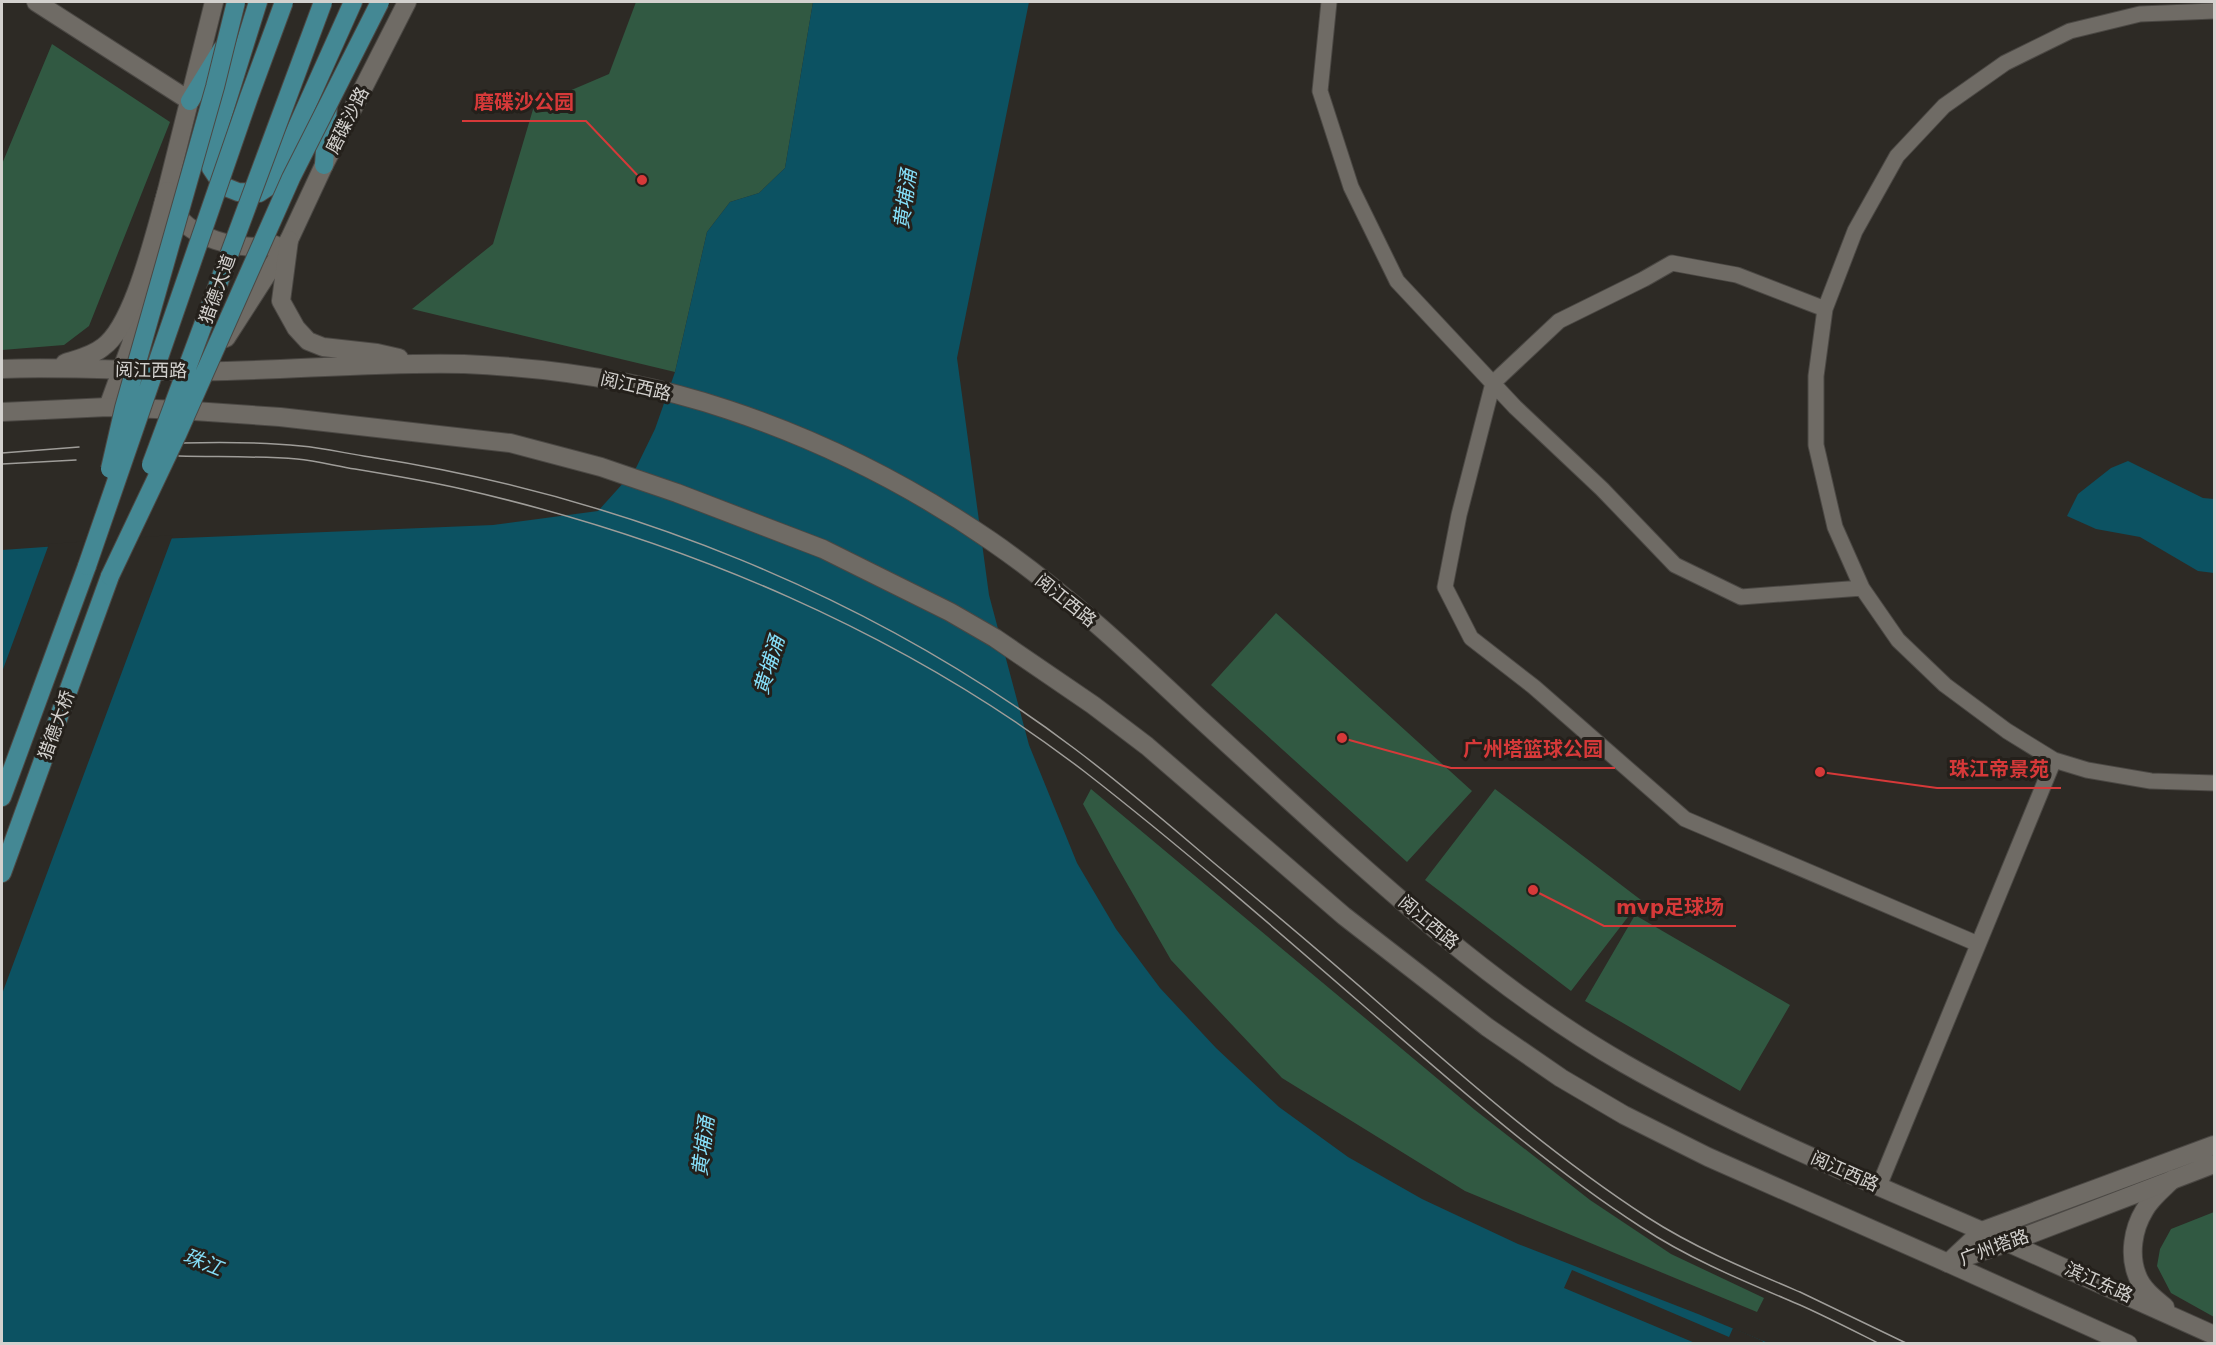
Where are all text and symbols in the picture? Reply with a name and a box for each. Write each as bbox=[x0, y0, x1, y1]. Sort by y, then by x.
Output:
street label: 磨碟沙路 bbox=[321, 83, 373, 157]
callout: 磨碟沙公园 bbox=[462, 83, 586, 121]
text: 磨碟沙公园 bbox=[474, 90, 574, 114]
water label: 黄埔涌 bbox=[889, 166, 921, 230]
street label: 猎德大道 bbox=[195, 252, 239, 326]
street label: 阅江西路 bbox=[115, 359, 187, 381]
street label: 阅江西路 bbox=[599, 368, 673, 404]
street label: 阅江西路 bbox=[1031, 569, 1101, 631]
water label: 黄埔涌 bbox=[749, 631, 790, 697]
street label: 猎德大桥 bbox=[34, 688, 78, 762]
callout: 广州塔篮球公园 bbox=[1451, 730, 1615, 768]
text: 广州塔篮球公园 bbox=[1463, 737, 1603, 761]
callout: 珠江帝景苑 bbox=[1937, 750, 2061, 788]
text: 珠江帝景苑 bbox=[1949, 757, 2049, 781]
callout: mvp足球场 bbox=[1604, 888, 1736, 926]
street label: 阅江西路 bbox=[1395, 891, 1463, 953]
text: mvp足球场 bbox=[1616, 895, 1724, 919]
water label: 黄埔涌 bbox=[687, 1113, 719, 1177]
street label: 阅江西路 bbox=[1808, 1147, 1882, 1195]
street label: 广州塔路 bbox=[1957, 1225, 2031, 1269]
water label: 珠江 bbox=[180, 1243, 228, 1281]
street label: 滨江东路 bbox=[2062, 1258, 2136, 1306]

